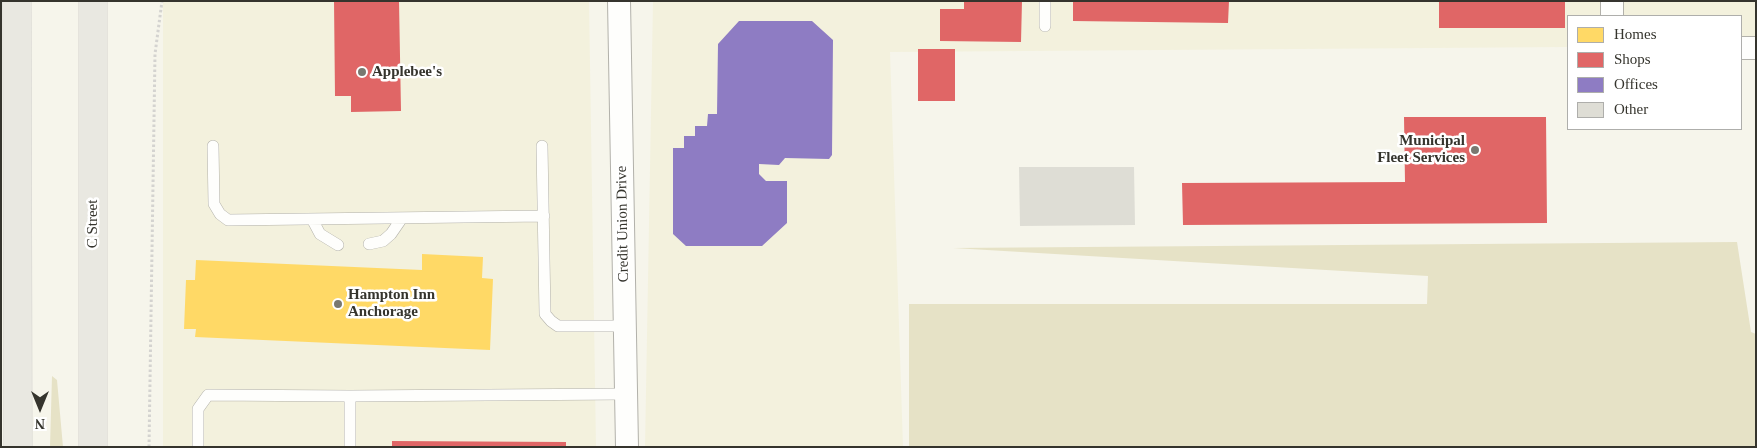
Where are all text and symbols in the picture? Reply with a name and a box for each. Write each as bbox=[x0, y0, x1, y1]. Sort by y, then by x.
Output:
legend bbox=[1567, 15, 1742, 130]
text: Homes bbox=[1614, 26, 1657, 42]
text: Shops bbox=[1614, 51, 1651, 67]
place label: Applebee's bbox=[372, 63, 442, 81]
marker: Applebee's bbox=[356, 66, 368, 78]
text: Offices bbox=[1614, 76, 1658, 92]
text: Other bbox=[1614, 101, 1648, 117]
place label: Municipal Fleet Services bbox=[1377, 132, 1465, 167]
marker: Municipal Fleet Services bbox=[1469, 144, 1481, 156]
street label: Credit Union Drive bbox=[613, 166, 633, 282]
street label: C Street bbox=[84, 200, 102, 248]
place label: Hampton Inn Anchorage bbox=[348, 286, 435, 321]
marker: Hampton Inn Anchorage bbox=[332, 298, 344, 310]
north arrow bbox=[15, 383, 65, 433]
text: N bbox=[35, 416, 45, 431]

